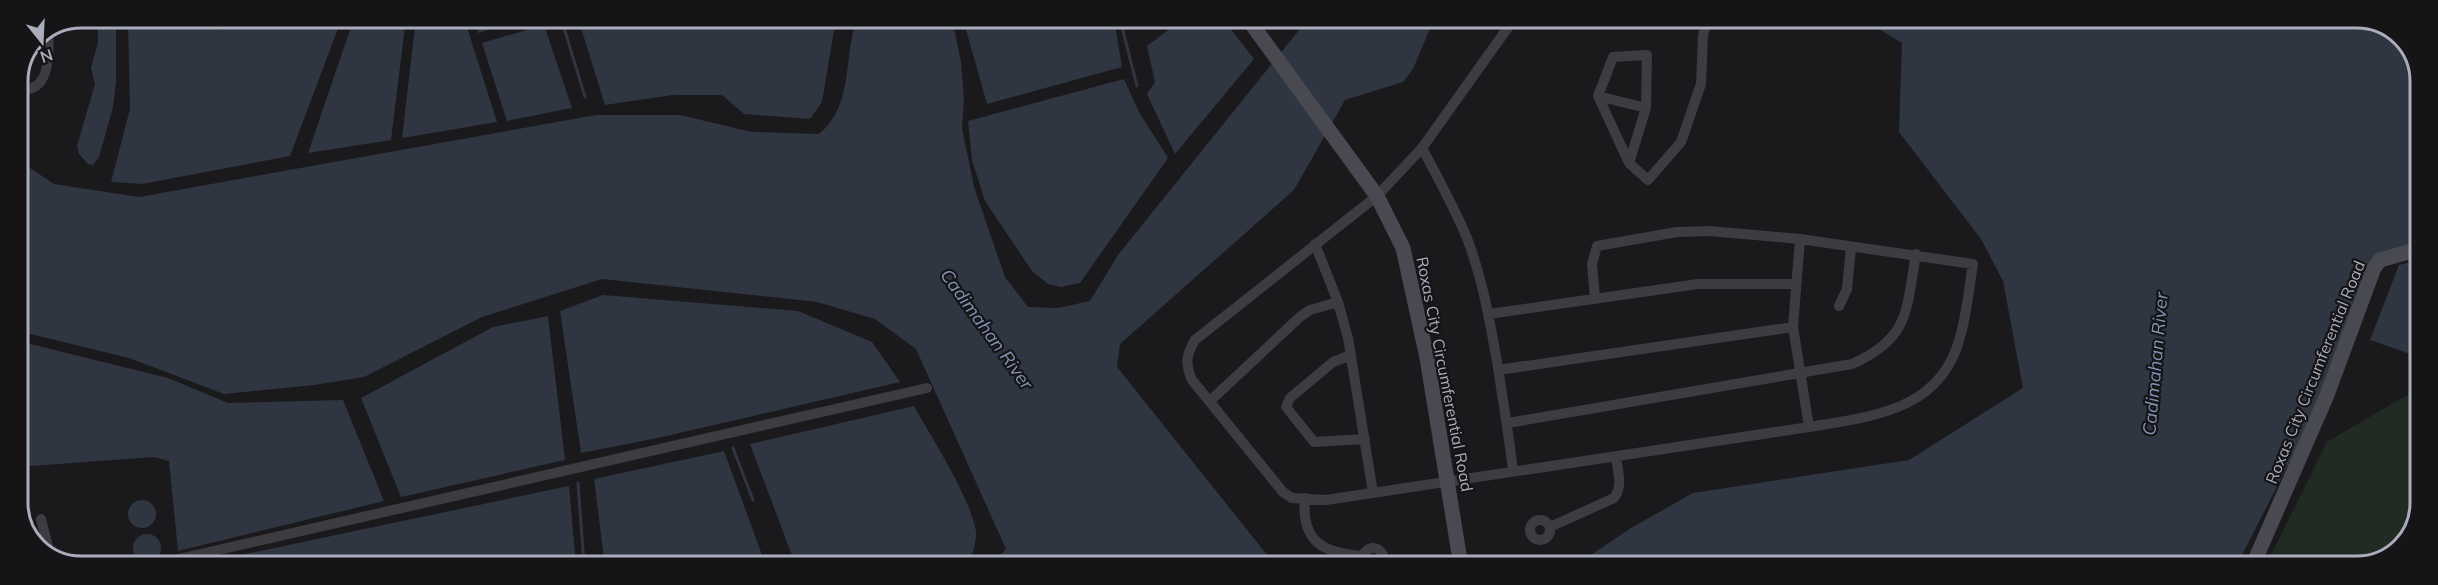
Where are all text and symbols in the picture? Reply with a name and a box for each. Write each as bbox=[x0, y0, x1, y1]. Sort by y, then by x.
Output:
north arrow bbox=[12, 12, 72, 72]
text: N bbox=[38, 45, 55, 68]
street label: Roxas City Circumferential Road bbox=[1412, 255, 1478, 493]
street label: Roxas City Circumferential Road bbox=[2261, 258, 2369, 486]
water label: Cadimahan River bbox=[935, 264, 1039, 395]
water label: Cadimahan River bbox=[2137, 290, 2173, 437]

